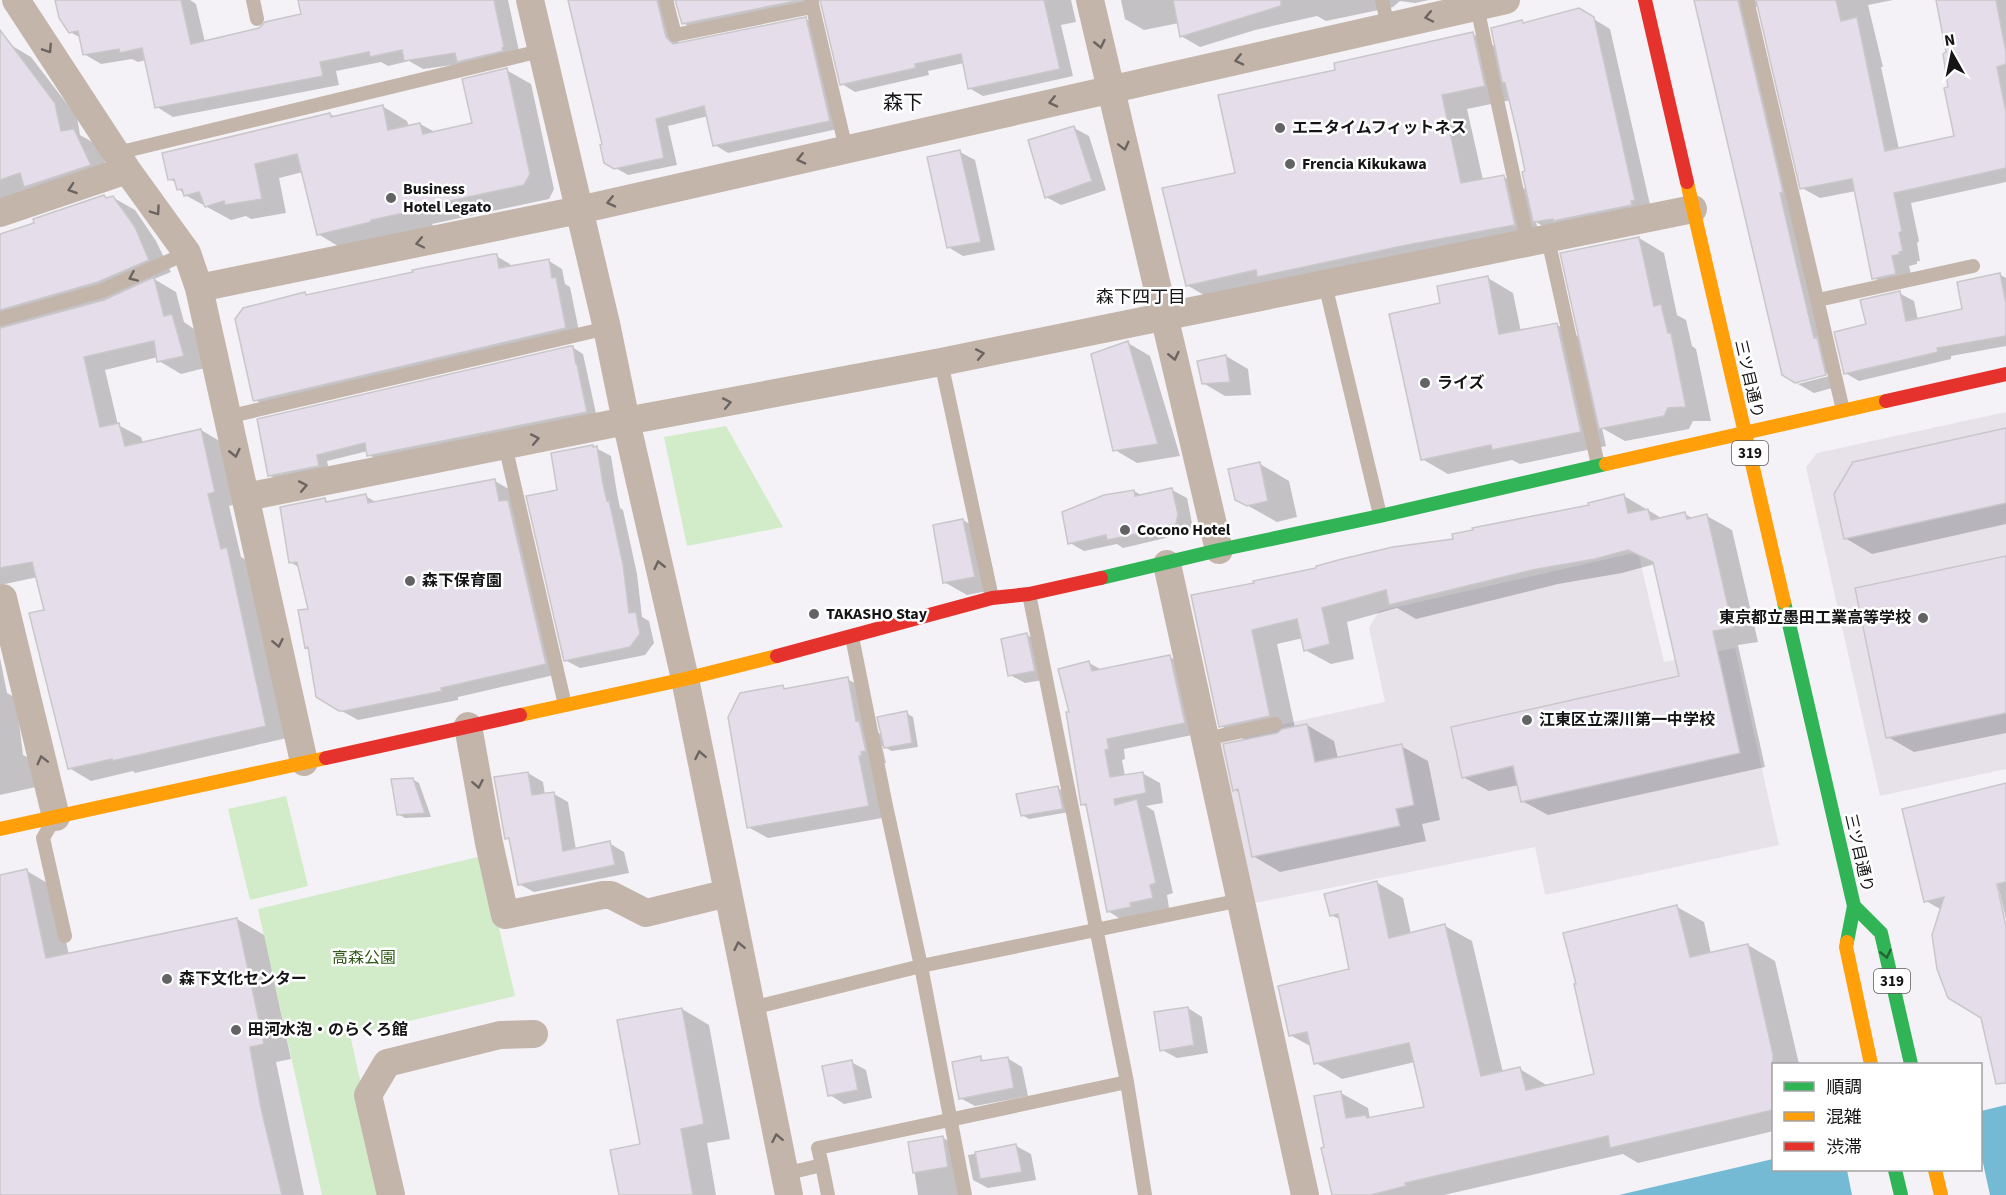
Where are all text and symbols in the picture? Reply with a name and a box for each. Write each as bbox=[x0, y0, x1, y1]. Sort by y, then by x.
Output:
one-way arrow bbox=[1424, 10, 1434, 23]
north arrow bbox=[1922, 24, 1982, 84]
text: N bbox=[1943, 28, 1957, 52]
one-way arrow bbox=[1092, 39, 1105, 49]
one-way arrow bbox=[41, 42, 52, 53]
one-way arrow bbox=[1234, 53, 1244, 66]
district label: 森下 bbox=[883, 89, 923, 117]
one-way arrow bbox=[1048, 95, 1058, 108]
place label: エニタイムフィットネス bbox=[1292, 117, 1466, 139]
marker: エニタイムフィットネス bbox=[1273, 121, 1287, 135]
one-way arrow bbox=[1116, 141, 1129, 151]
one-way arrow bbox=[796, 152, 806, 165]
place label: Frencia Kikukawa bbox=[1302, 153, 1427, 175]
marker: Frencia Kikukawa bbox=[1283, 157, 1297, 171]
place label: Business Hotel Legato bbox=[403, 178, 492, 218]
one-way arrow bbox=[67, 181, 78, 194]
marker: Business Hotel Legato bbox=[384, 191, 398, 205]
one-way arrow bbox=[606, 195, 616, 208]
one-way arrow bbox=[149, 204, 160, 215]
one-way arrow bbox=[415, 235, 425, 248]
one-way arrow bbox=[128, 270, 139, 282]
district label: 森下四丁目 bbox=[1096, 285, 1186, 310]
street label: 三ツ目通り bbox=[1729, 338, 1769, 420]
one-way arrow bbox=[975, 349, 985, 362]
one-way arrow bbox=[1167, 350, 1180, 360]
place label: ライズ bbox=[1437, 372, 1485, 394]
marker: ライズ bbox=[1418, 376, 1432, 390]
one-way arrow bbox=[722, 397, 732, 410]
one-way arrow bbox=[530, 433, 540, 446]
road number: 319 bbox=[1732, 441, 1768, 465]
one-way arrow bbox=[228, 448, 241, 458]
one-way arrow bbox=[298, 480, 308, 493]
place label: Cocono Hotel bbox=[1137, 519, 1231, 541]
marker: Cocono Hotel bbox=[1118, 523, 1132, 537]
one-way arrow bbox=[653, 560, 666, 570]
place label: 森下保育園 bbox=[422, 570, 502, 592]
marker: 森下保育園 bbox=[403, 574, 417, 588]
place label: TAKASHO Stay bbox=[826, 603, 928, 625]
marker: TAKASHO Stay bbox=[807, 607, 821, 621]
place label: 東京都立墨田工業高等学校 bbox=[1719, 607, 1911, 629]
marker: 東京都立墨田工業高等学校 bbox=[1916, 611, 1930, 625]
one-way arrow bbox=[270, 638, 283, 648]
place label: 江東区立深川第一中学校 bbox=[1539, 709, 1715, 731]
marker: 江東区立深川第一中学校 bbox=[1520, 713, 1534, 727]
one-way arrow bbox=[694, 751, 707, 761]
one-way arrow bbox=[37, 755, 50, 765]
one-way arrow bbox=[471, 778, 484, 788]
street label: 三ツ目通り bbox=[1839, 812, 1879, 894]
one-way arrow bbox=[733, 942, 746, 952]
park label: 高森公園 bbox=[332, 947, 396, 969]
one-way arrow bbox=[1878, 948, 1891, 958]
place label: 森下文化センター bbox=[179, 968, 307, 990]
road number: 319 bbox=[1874, 969, 1910, 993]
marker: 森下文化センター bbox=[160, 972, 174, 986]
place label: 田河水泡・のらくろ館 bbox=[248, 1019, 408, 1041]
marker: 田河水泡・のらくろ館 bbox=[229, 1023, 243, 1037]
legend bbox=[1772, 1063, 1982, 1171]
text: 順調 bbox=[1826, 1075, 1862, 1100]
text: 混雑 bbox=[1826, 1105, 1862, 1130]
one-way arrow bbox=[771, 1133, 784, 1143]
text: 渋滞 bbox=[1826, 1135, 1862, 1160]

